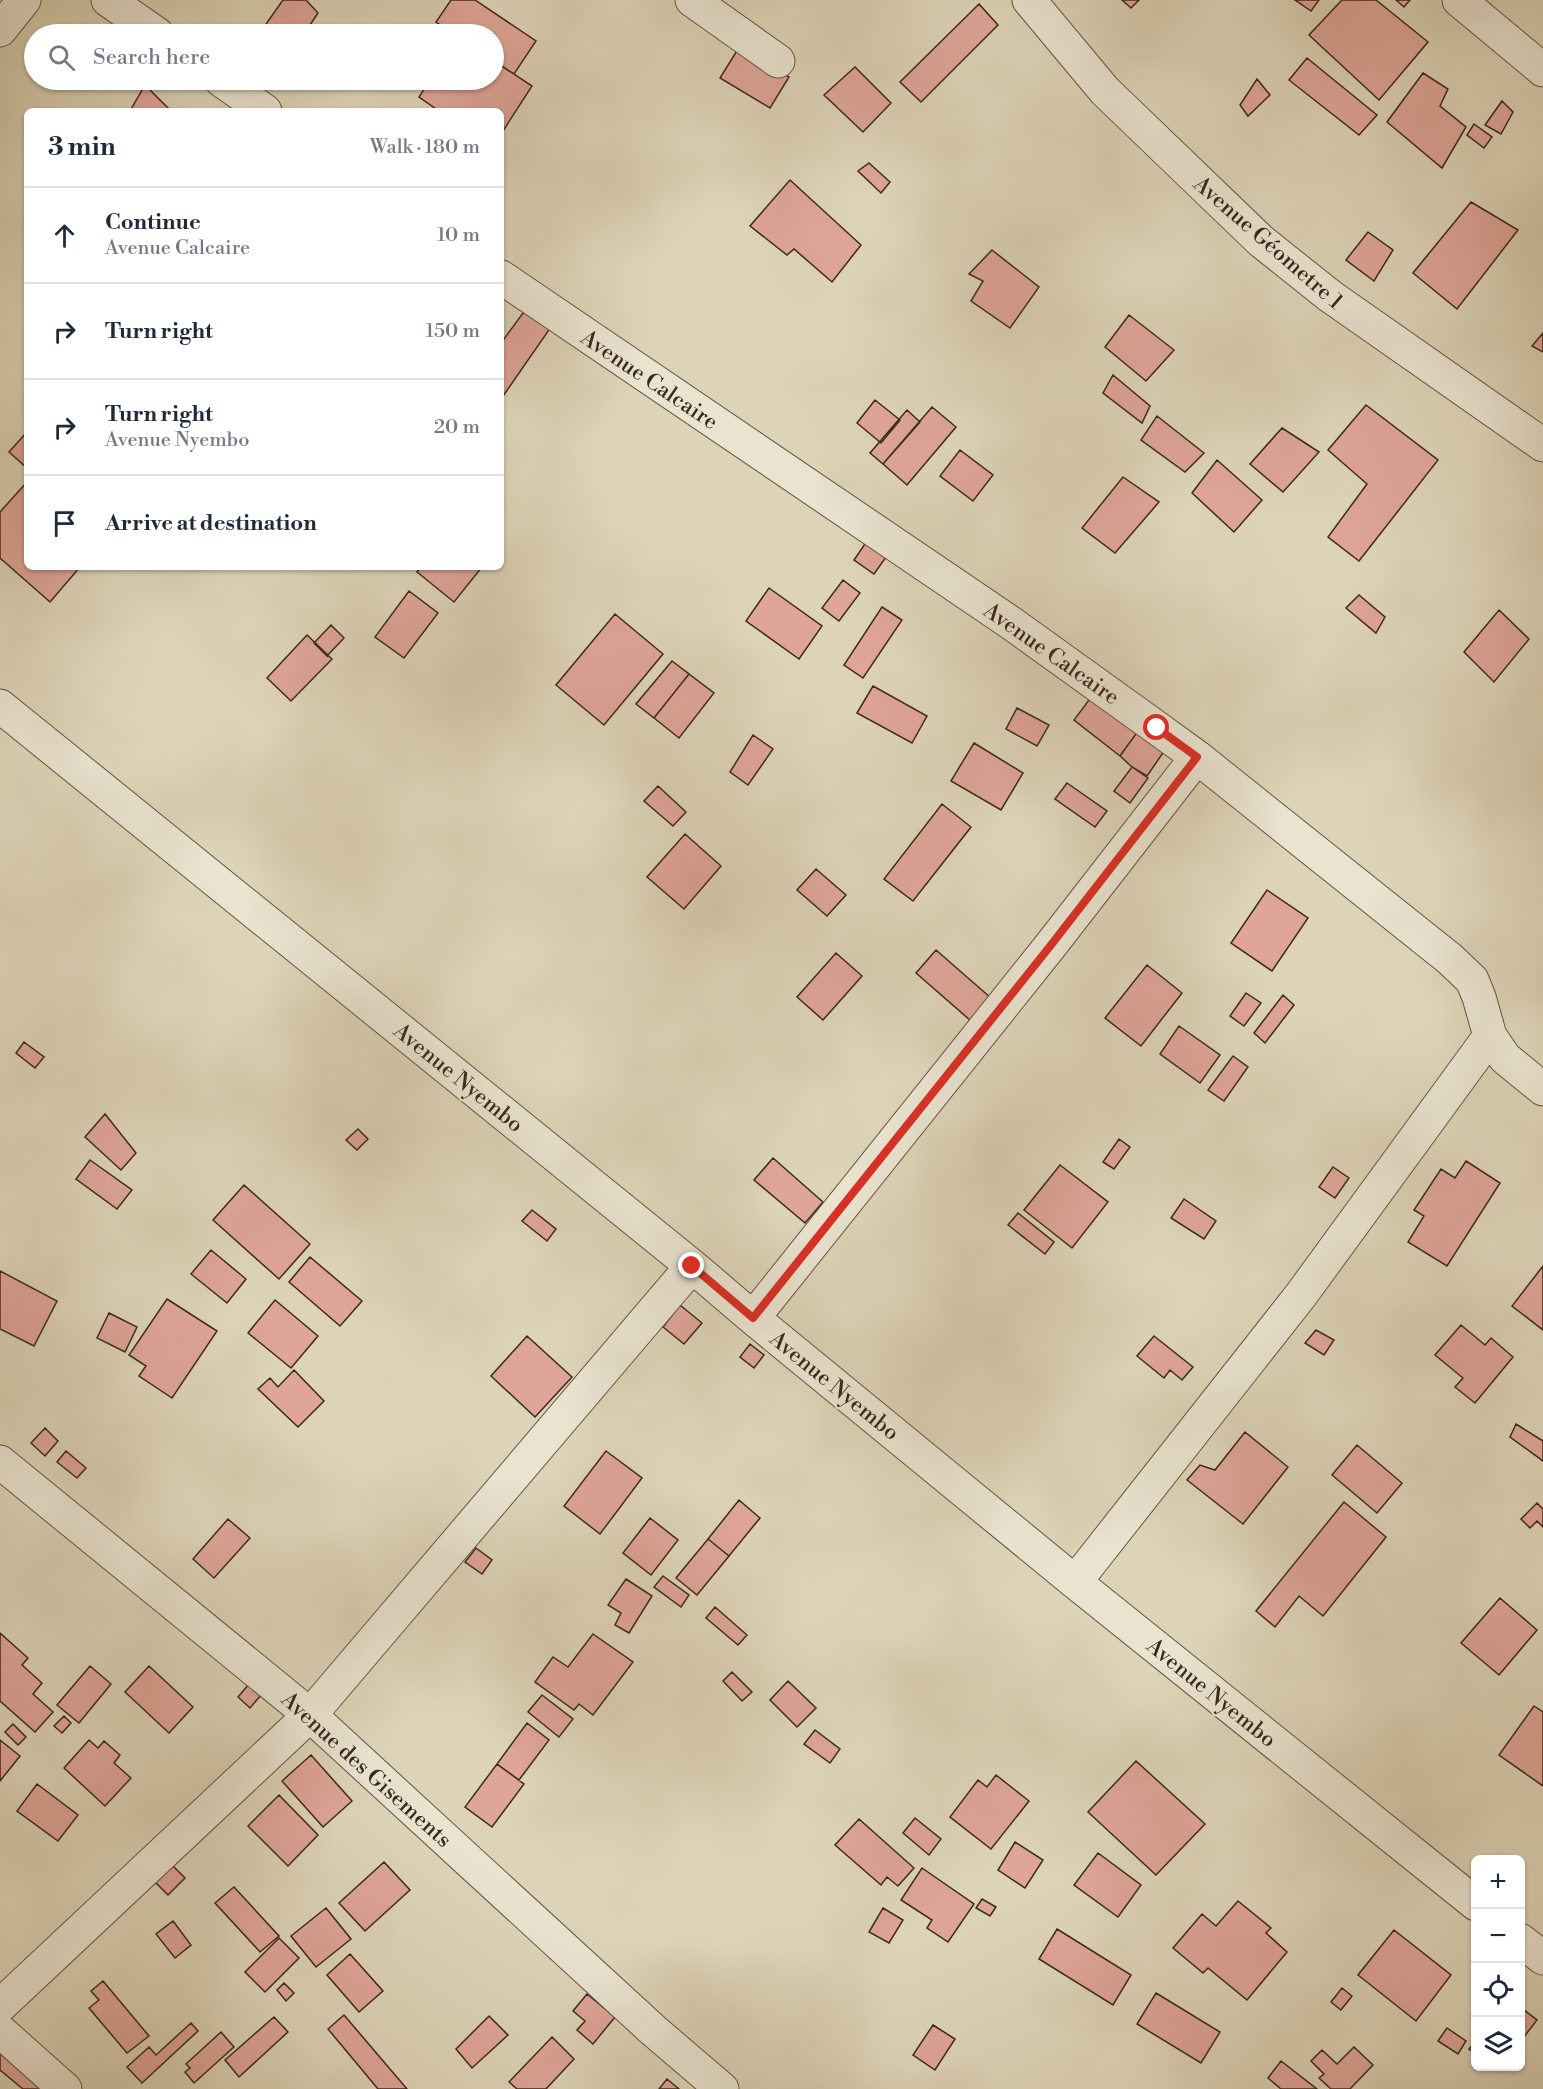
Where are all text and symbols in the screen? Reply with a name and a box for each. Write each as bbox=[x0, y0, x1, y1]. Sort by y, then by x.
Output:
search box bbox=[24, 24, 504, 90]
icon: search bbox=[45, 41, 78, 74]
text: Search here bbox=[93, 44, 210, 71]
text: 3 min bbox=[48, 131, 116, 163]
text: Walk · 180 m bbox=[370, 135, 480, 160]
street label: Avenue Géometre 1 bbox=[1187, 170, 1349, 316]
text: Continue bbox=[105, 209, 201, 236]
icon: ahead bbox=[48, 219, 81, 252]
text: 10 m bbox=[437, 223, 480, 248]
text: Avenue Calcaire bbox=[105, 236, 250, 261]
icon: right bbox=[48, 315, 81, 348]
text: Turn right bbox=[105, 318, 213, 345]
text: 150 m bbox=[425, 319, 480, 344]
street label: Avenue Calcaire bbox=[575, 324, 723, 436]
text: Turn right bbox=[105, 401, 213, 428]
icon: right bbox=[48, 411, 81, 444]
text: 20 m bbox=[434, 415, 480, 440]
text: Avenue Nyembo bbox=[105, 428, 250, 453]
icon: arrive bbox=[48, 507, 81, 540]
text: Arrive at destination bbox=[105, 510, 317, 537]
street label: Avenue Calcaire bbox=[977, 597, 1124, 711]
route start bbox=[1143, 714, 1169, 740]
street label: Avenue Nyembo bbox=[387, 1017, 528, 1139]
route end bbox=[678, 1252, 704, 1278]
street label: Avenue Nyembo bbox=[763, 1325, 904, 1447]
street label: Avenue Nyembo bbox=[1140, 1632, 1281, 1754]
street label: Avenue des Gisements bbox=[274, 1686, 457, 1854]
map controls bbox=[1471, 1855, 1525, 2071]
button: + bbox=[1471, 1855, 1525, 1909]
button: − bbox=[1471, 1909, 1525, 1963]
button: locate bbox=[1471, 1963, 1525, 2017]
button: layers bbox=[1471, 2017, 1525, 2071]

